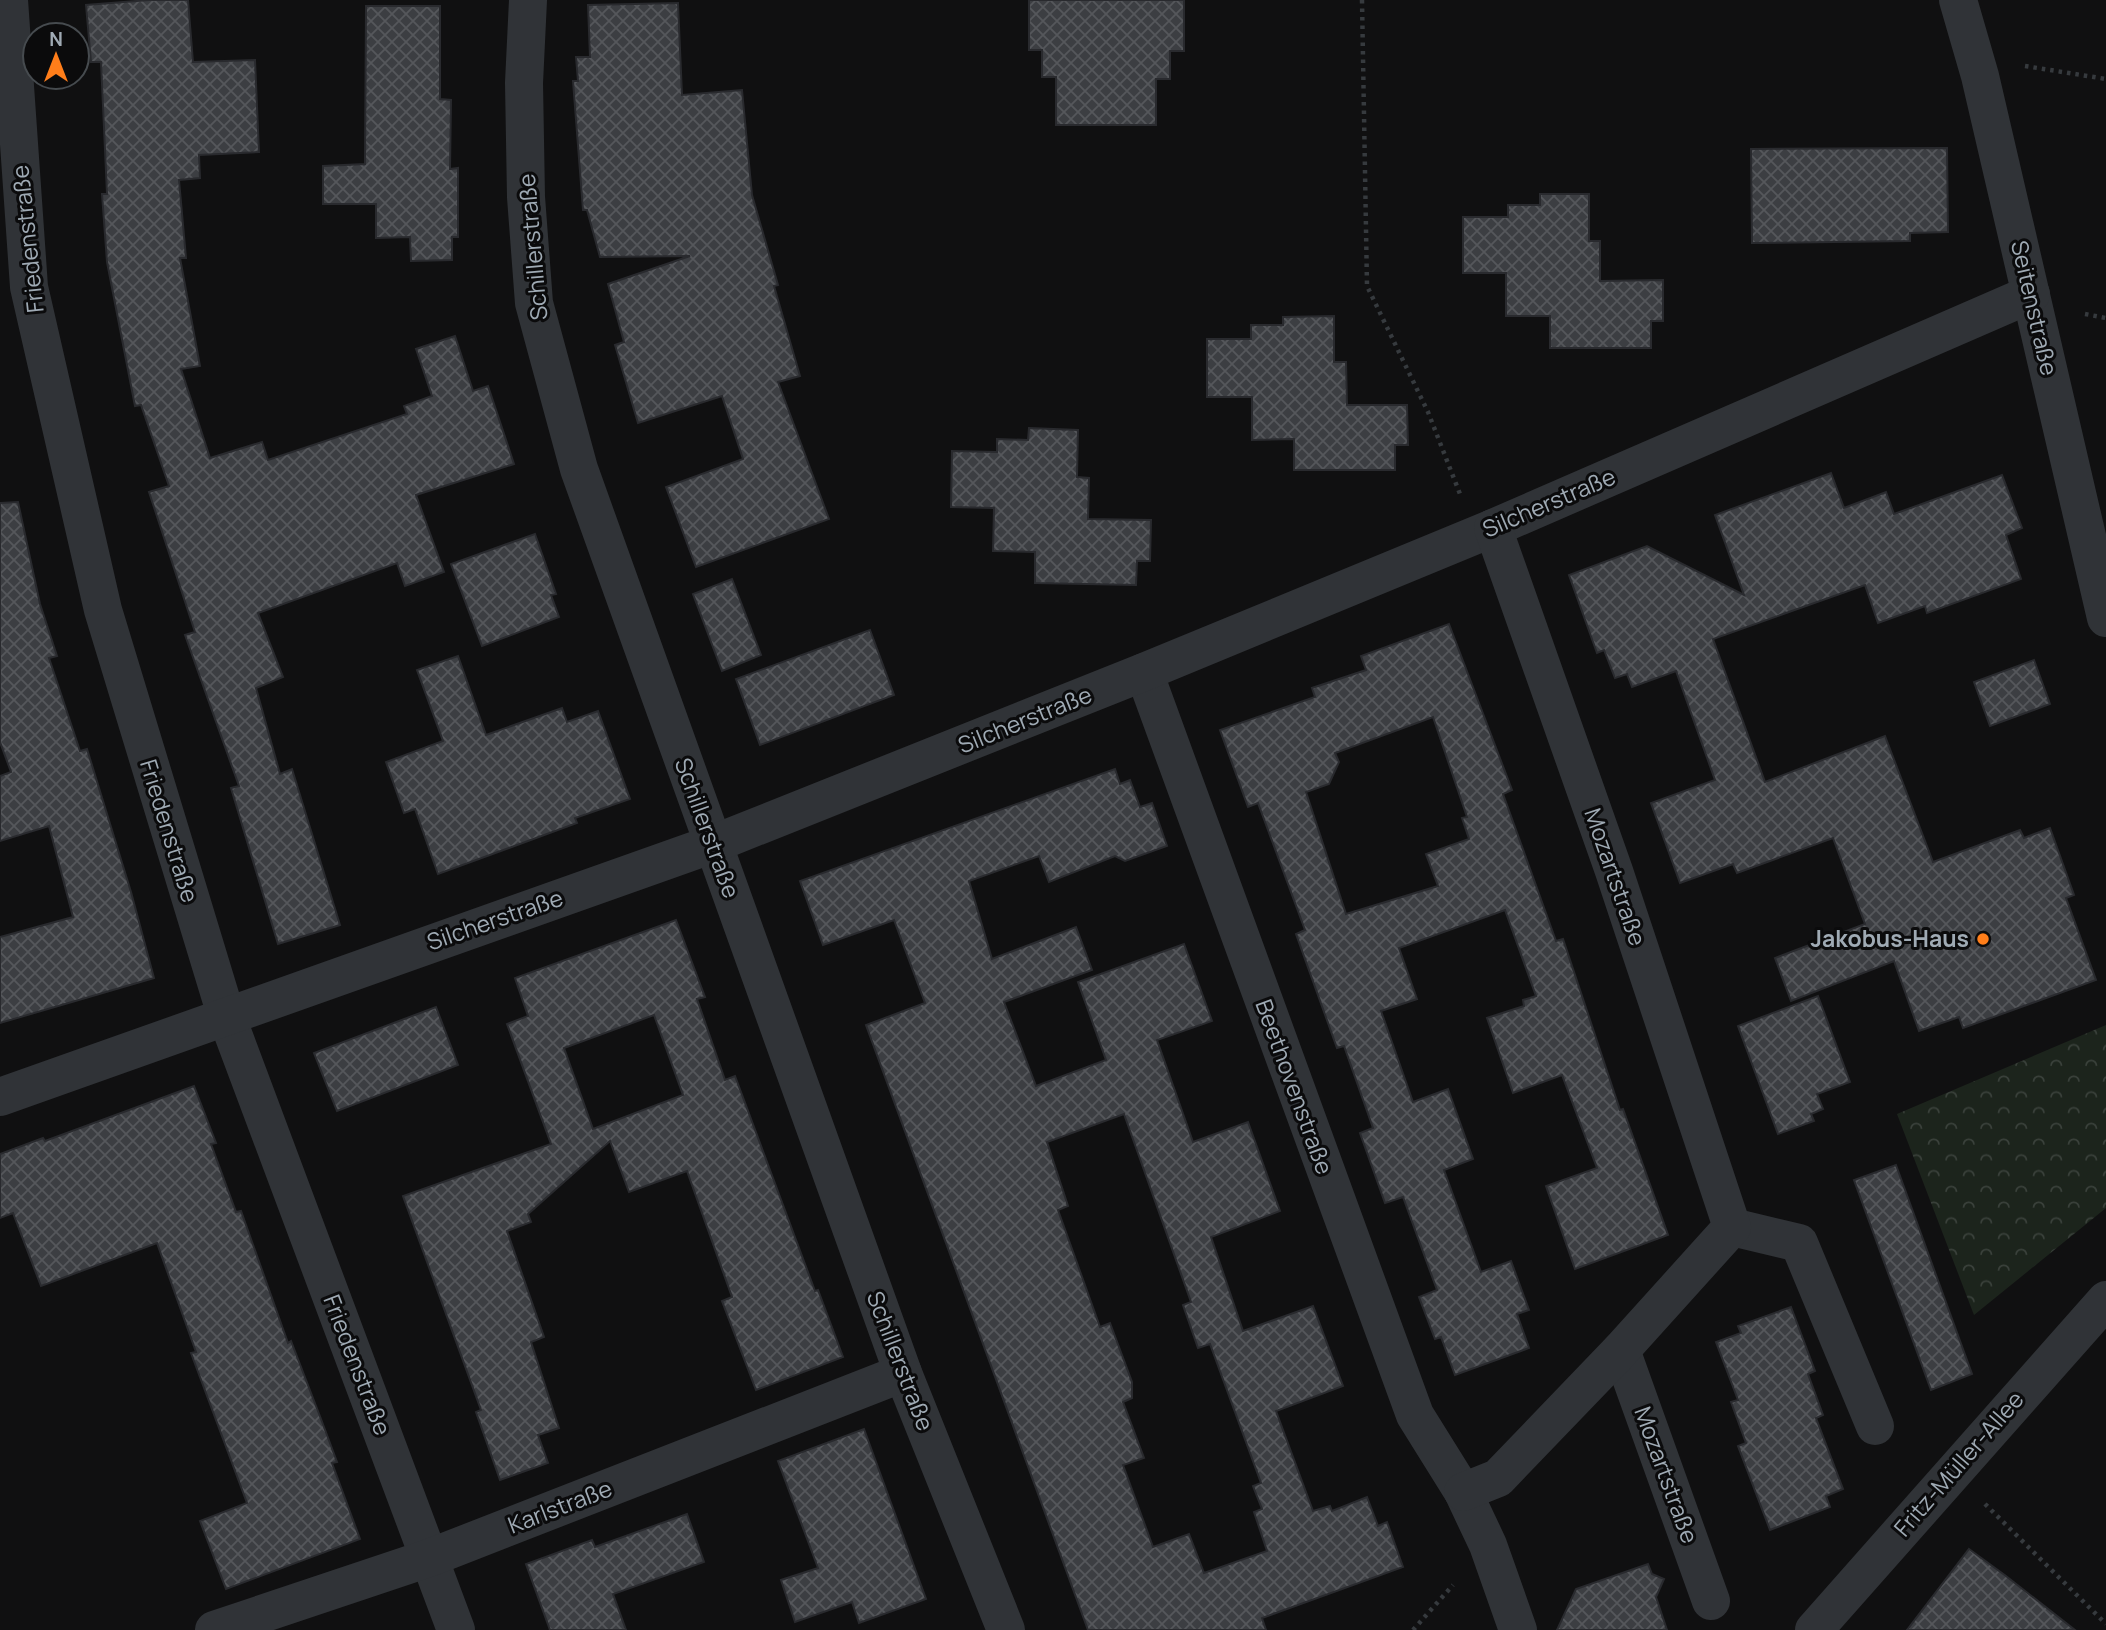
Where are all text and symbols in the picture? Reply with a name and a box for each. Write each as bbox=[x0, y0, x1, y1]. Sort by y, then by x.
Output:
north arrow bbox=[21, 21, 91, 91]
text: N bbox=[49, 26, 63, 52]
street label: Friedenstraße bbox=[3, 164, 51, 314]
street label: Schillerstraße bbox=[510, 172, 554, 322]
street label: Seitenstraße bbox=[2004, 237, 2066, 378]
street label: Silcherstraße bbox=[1477, 460, 1620, 544]
street label: Silcherstraße bbox=[953, 678, 1096, 760]
street label: Schillerstraße bbox=[668, 753, 748, 902]
street label: Friedenstraße bbox=[133, 755, 207, 906]
street label: Mozartstraße bbox=[1577, 804, 1654, 950]
street label: Silcherstraße bbox=[422, 881, 567, 957]
place label: Jakobus-Haus bbox=[1811, 922, 1969, 954]
marker: Jakobus-Haus bbox=[1975, 931, 1991, 947]
street label: Beethovenstraße bbox=[1248, 995, 1341, 1179]
street label: Schillerstraße bbox=[860, 1286, 942, 1435]
street label: Friedenstraße bbox=[316, 1290, 399, 1440]
street label: Fritz-Müller-Allee bbox=[1886, 1384, 2030, 1543]
street label: Mozartstraße bbox=[1627, 1402, 1706, 1547]
street label: Karlstraße bbox=[503, 1472, 616, 1541]

